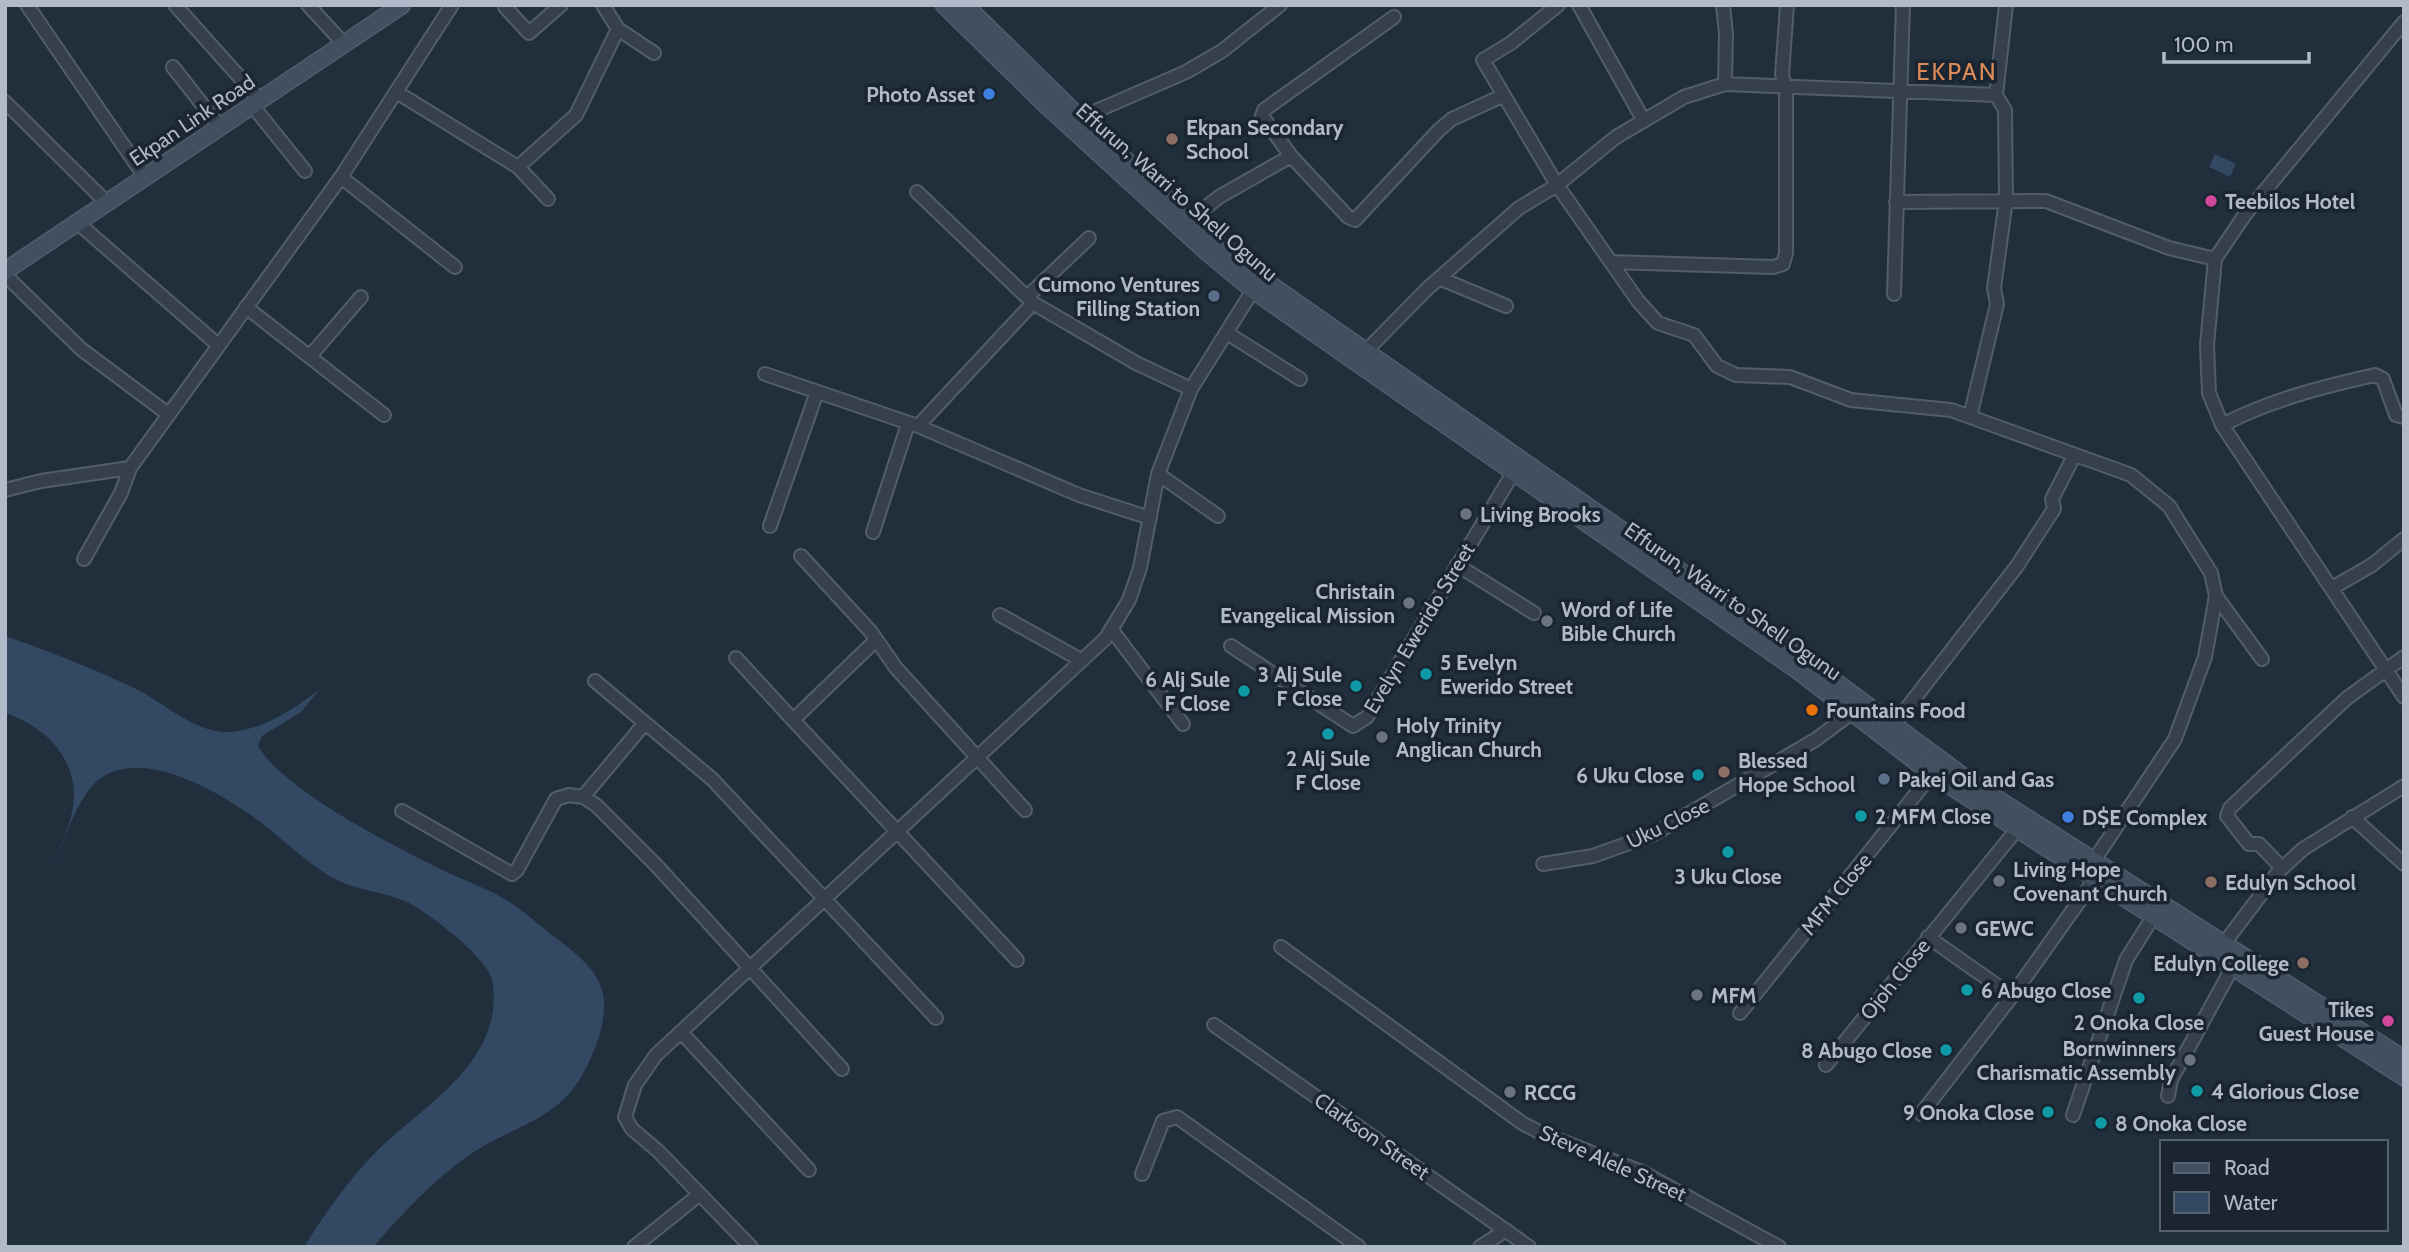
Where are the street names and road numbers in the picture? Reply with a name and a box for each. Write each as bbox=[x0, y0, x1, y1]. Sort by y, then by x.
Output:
street label: Ekpan Link Road bbox=[125, 69, 259, 171]
street label: Effurun, Warri to Shell Ogunu bbox=[1071, 98, 1283, 286]
street label: Effurun, Warri to Shell Ogunu bbox=[1620, 517, 1846, 685]
street label: Evelyn Ewerido Street bbox=[1358, 538, 1480, 718]
street label: Uku Close bbox=[1623, 792, 1714, 854]
street label: MFM Close bbox=[1795, 848, 1877, 940]
street label: Ojoh Close bbox=[1855, 933, 1936, 1025]
street label: Clarkson Street bbox=[1310, 1087, 1434, 1185]
street label: Steve Alele Street bbox=[1536, 1119, 1690, 1207]

